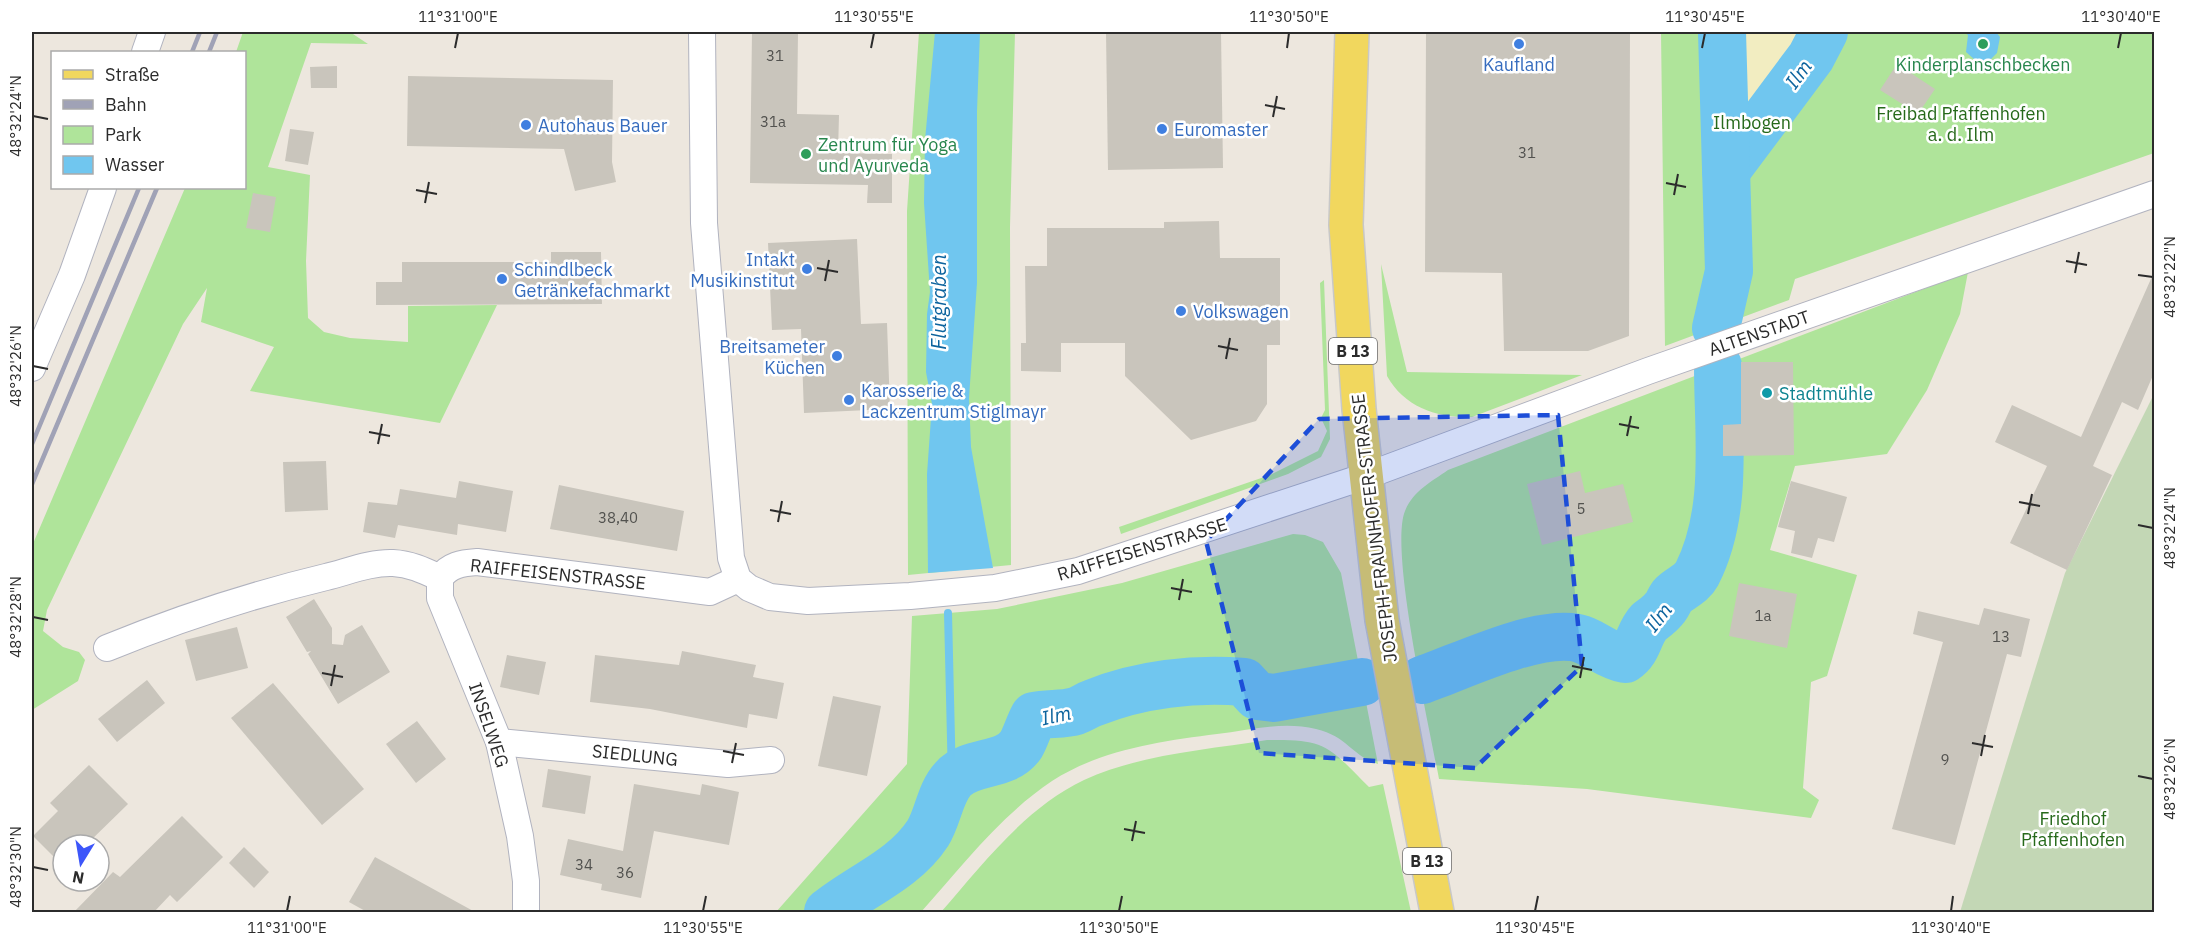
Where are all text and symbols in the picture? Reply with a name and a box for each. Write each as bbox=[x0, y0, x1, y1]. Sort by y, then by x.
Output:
text: 11°31'00"E bbox=[418, 7, 498, 26]
text: 11°30'55"E bbox=[834, 7, 914, 26]
text: 11°30'50"E bbox=[1249, 7, 1329, 26]
text: 11°30'45"E bbox=[1665, 7, 1745, 26]
text: 11°30'40"E bbox=[2081, 7, 2161, 26]
marker: Kaufland bbox=[1512, 37, 1526, 51]
marker: Kinderplanschbecken bbox=[1976, 37, 1990, 51]
house number: 31 bbox=[766, 46, 784, 65]
legend bbox=[51, 51, 246, 189]
place label: Kaufland bbox=[1483, 53, 1555, 76]
place label: Kinderplanschbecken bbox=[1896, 53, 2070, 76]
water label: Ilm bbox=[1778, 54, 1818, 94]
text: Straße bbox=[105, 63, 159, 86]
text: 48°32'24"N bbox=[6, 75, 25, 157]
text: Bahn bbox=[105, 93, 147, 116]
park label: Freibad Pfaffenhofen a. d. Ilm bbox=[1876, 102, 2046, 146]
park label: Ilmbogen bbox=[1713, 111, 1791, 134]
house number: 31a bbox=[760, 112, 786, 131]
place label: Autohaus Bauer bbox=[538, 114, 668, 137]
marker: Autohaus Bauer bbox=[519, 118, 533, 132]
place label: Euromaster bbox=[1174, 118, 1268, 141]
marker: Euromaster bbox=[1155, 122, 1169, 136]
text: Park bbox=[105, 123, 142, 146]
place label: Zentrum für Yoga und Ayurveda bbox=[818, 133, 958, 177]
house number: 31 bbox=[1518, 143, 1536, 162]
marker: Zentrum für Yoga und Ayurveda bbox=[799, 147, 813, 161]
text: Wasser bbox=[105, 153, 165, 176]
text: 48°32'22"N bbox=[2160, 236, 2179, 318]
place label: Intakt Musikinstitut bbox=[690, 248, 795, 292]
water label: Flutgraben bbox=[925, 254, 952, 350]
place label: Schindlbeck Getränkefachmarkt bbox=[514, 258, 670, 302]
marker: Intakt Musikinstitut bbox=[800, 262, 814, 276]
marker: Schindlbeck Getränkefachmarkt bbox=[495, 272, 509, 286]
place label: Volkswagen bbox=[1193, 300, 1289, 323]
marker: Volkswagen bbox=[1174, 304, 1188, 318]
street label: ALTENSTADT bbox=[1705, 305, 1813, 361]
text: 48°32'26"N bbox=[6, 325, 25, 407]
place label: Breitsameter Küchen bbox=[719, 335, 825, 379]
road number: B 13 bbox=[1329, 338, 1377, 364]
marker: Breitsameter Küchen bbox=[830, 349, 844, 363]
place label: Karosserie & Lackzentrum Stiglmayr bbox=[861, 379, 1046, 423]
place label: Stadtmühle bbox=[1779, 382, 1873, 405]
marker: Stadtmühle bbox=[1760, 386, 1774, 400]
street label: JOSEPH-FRAUNHOFER-STRASSE bbox=[1346, 392, 1402, 664]
marker: Karosserie & Lackzentrum Stiglmayr bbox=[842, 393, 856, 407]
text: 48°32'24"N bbox=[2160, 487, 2179, 569]
house number: 5 bbox=[1576, 499, 1586, 518]
house number: 38,40 bbox=[598, 508, 638, 527]
street label: RAIFFEISENSTRASSE bbox=[1054, 512, 1230, 586]
street label: RAIFFEISENSTRASSE bbox=[469, 553, 647, 595]
text: 48°32'28"N bbox=[6, 576, 25, 658]
water label: Ilm bbox=[1638, 597, 1678, 637]
house number: 1a bbox=[1754, 606, 1772, 625]
house number: 13 bbox=[1992, 627, 2010, 646]
street label: INSELWEG bbox=[464, 679, 514, 771]
water label: Ilm bbox=[1039, 699, 1073, 731]
text: 48°32'26"N bbox=[2160, 738, 2179, 820]
street label: SIEDLUNG bbox=[591, 739, 679, 771]
house number: 9 bbox=[1940, 750, 1950, 769]
park label: Friedhof Pfaffenhofen bbox=[2021, 807, 2125, 851]
text: 48°32'30"N bbox=[6, 826, 25, 908]
north arrow bbox=[51, 833, 111, 893]
road number: B 13 bbox=[1403, 848, 1451, 874]
house number: 34 bbox=[575, 855, 593, 874]
house number: 36 bbox=[616, 863, 634, 882]
text: N bbox=[71, 867, 86, 889]
text: 11°31'00"E bbox=[247, 918, 327, 937]
text: 11°30'55"E bbox=[663, 918, 743, 937]
text: 11°30'50"E bbox=[1079, 918, 1159, 937]
text: 11°30'45"E bbox=[1495, 918, 1575, 937]
text: 11°30'40"E bbox=[1911, 918, 1991, 937]

